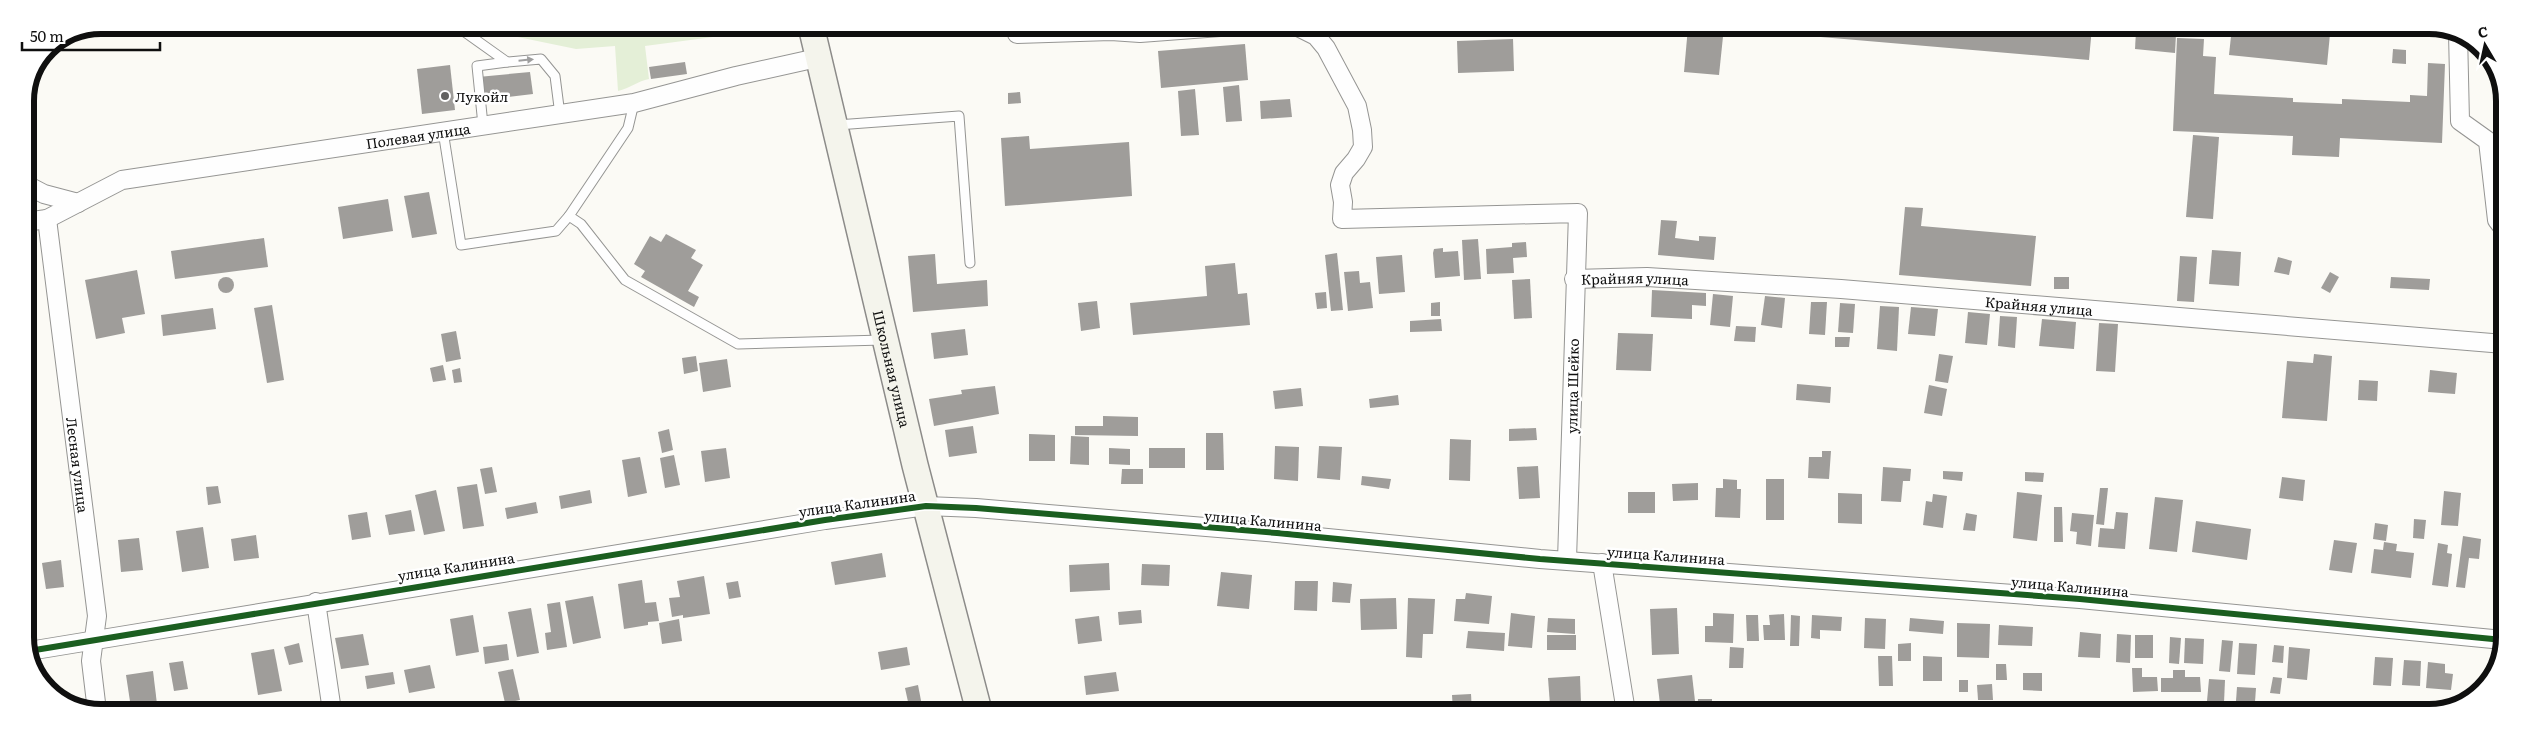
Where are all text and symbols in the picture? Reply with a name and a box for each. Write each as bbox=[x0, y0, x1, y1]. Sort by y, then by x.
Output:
scale bar bbox=[22, 20, 160, 52]
north arrow bbox=[2460, 20, 2510, 70]
text: С bbox=[2476, 21, 2489, 42]
text: 50 m bbox=[30, 24, 64, 47]
one-way arrow bbox=[519, 56, 535, 64]
place label: Лукойл bbox=[455, 86, 508, 106]
marker: Лукойл bbox=[439, 90, 451, 102]
street label: Полевая улица bbox=[364, 118, 472, 153]
street label: Крайняя улица bbox=[1581, 267, 1690, 290]
street label: Крайняя улица bbox=[1984, 291, 2094, 320]
street label: Школьная улица bbox=[869, 308, 916, 430]
street label: улица Шейко bbox=[1561, 338, 1583, 434]
street label: Лесная улица bbox=[62, 416, 94, 515]
street label: улица Калинина bbox=[797, 485, 917, 521]
street label: улица Калинина bbox=[1203, 505, 1323, 535]
street label: улица Калинина bbox=[1606, 541, 1726, 569]
street label: улица Калинина bbox=[396, 547, 516, 585]
street label: улица Калинина bbox=[2010, 571, 2130, 601]

